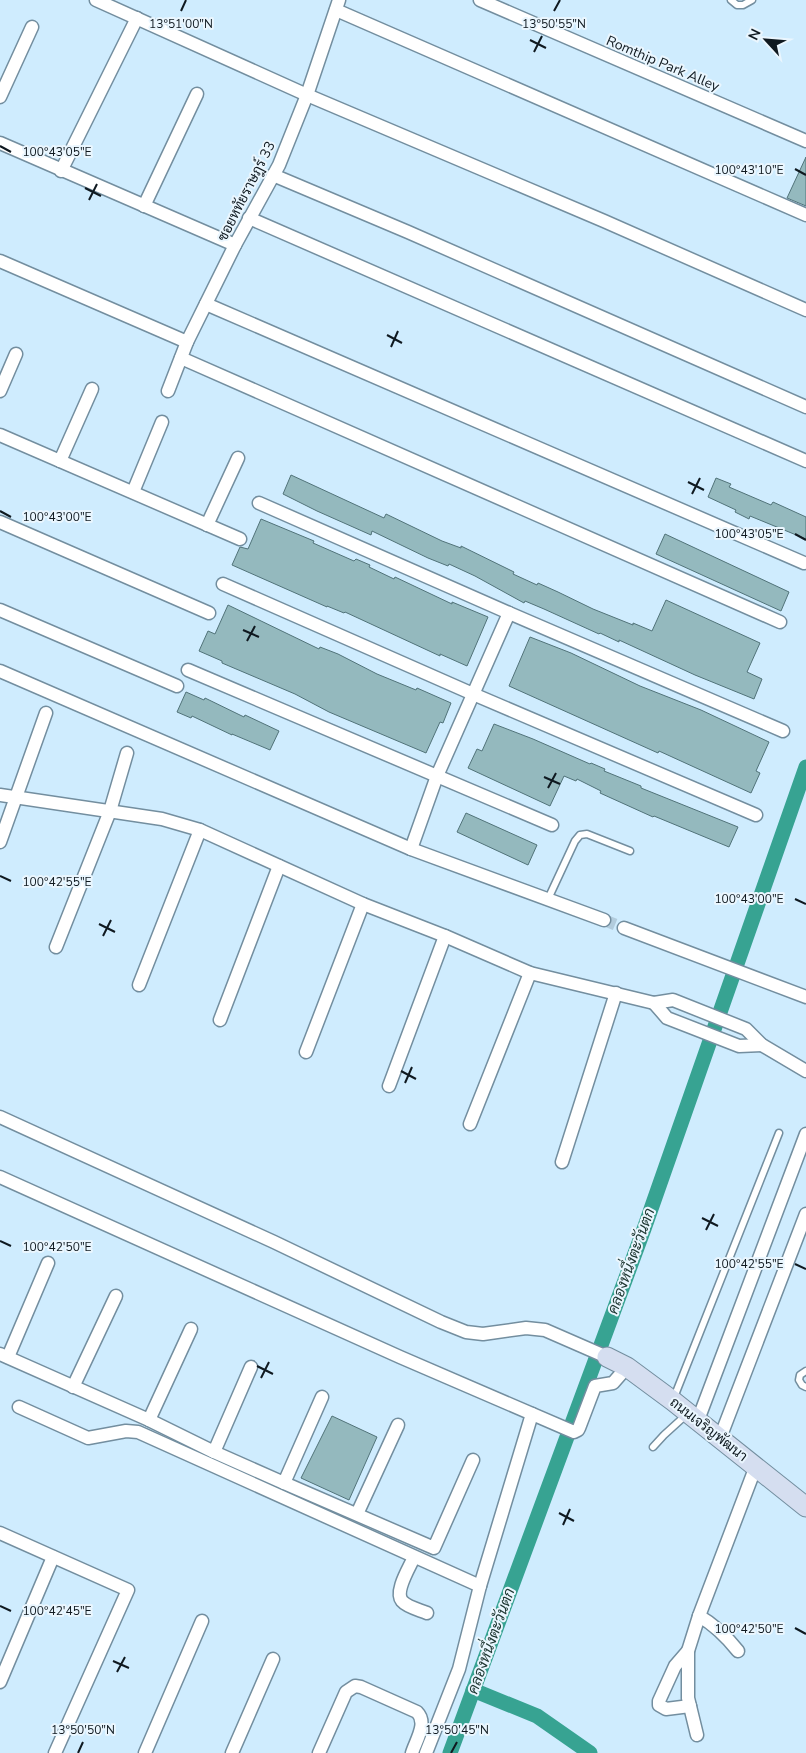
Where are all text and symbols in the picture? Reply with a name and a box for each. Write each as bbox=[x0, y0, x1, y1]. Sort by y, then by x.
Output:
north arrow bbox=[741, 15, 791, 65]
text: 13°51'00"N bbox=[149, 16, 213, 32]
text: 13°50'55"N bbox=[522, 16, 586, 32]
text: N bbox=[744, 26, 766, 43]
street label: Romthip Park Alley bbox=[603, 31, 723, 96]
street label: ซอยหทัยราษฎร์ 33 bbox=[213, 138, 280, 244]
text: 100°43'05"E bbox=[22, 144, 92, 160]
text: 100°43'10"E bbox=[714, 162, 784, 178]
text: 100°43'00"E bbox=[22, 509, 92, 525]
text: 100°43'05"E bbox=[714, 526, 784, 542]
text: 100°42'55"E bbox=[22, 874, 92, 890]
text: 100°43'00"E bbox=[714, 891, 784, 907]
water label: คลองหนึ่งตะวันตก bbox=[598, 1204, 659, 1317]
text: 100°42'50"E bbox=[22, 1239, 92, 1255]
text: 100°42'55"E bbox=[714, 1256, 784, 1272]
street label: ถนนเจริญพัฒนา bbox=[666, 1393, 752, 1466]
water label: คลองหนึ่งตะวันตก bbox=[458, 1584, 519, 1697]
text: 100°42'45"E bbox=[22, 1603, 92, 1619]
text: 100°42'50"E bbox=[714, 1621, 784, 1637]
text: 13°50'50"N bbox=[51, 1722, 115, 1738]
text: 13°50'45"N bbox=[425, 1722, 489, 1738]

